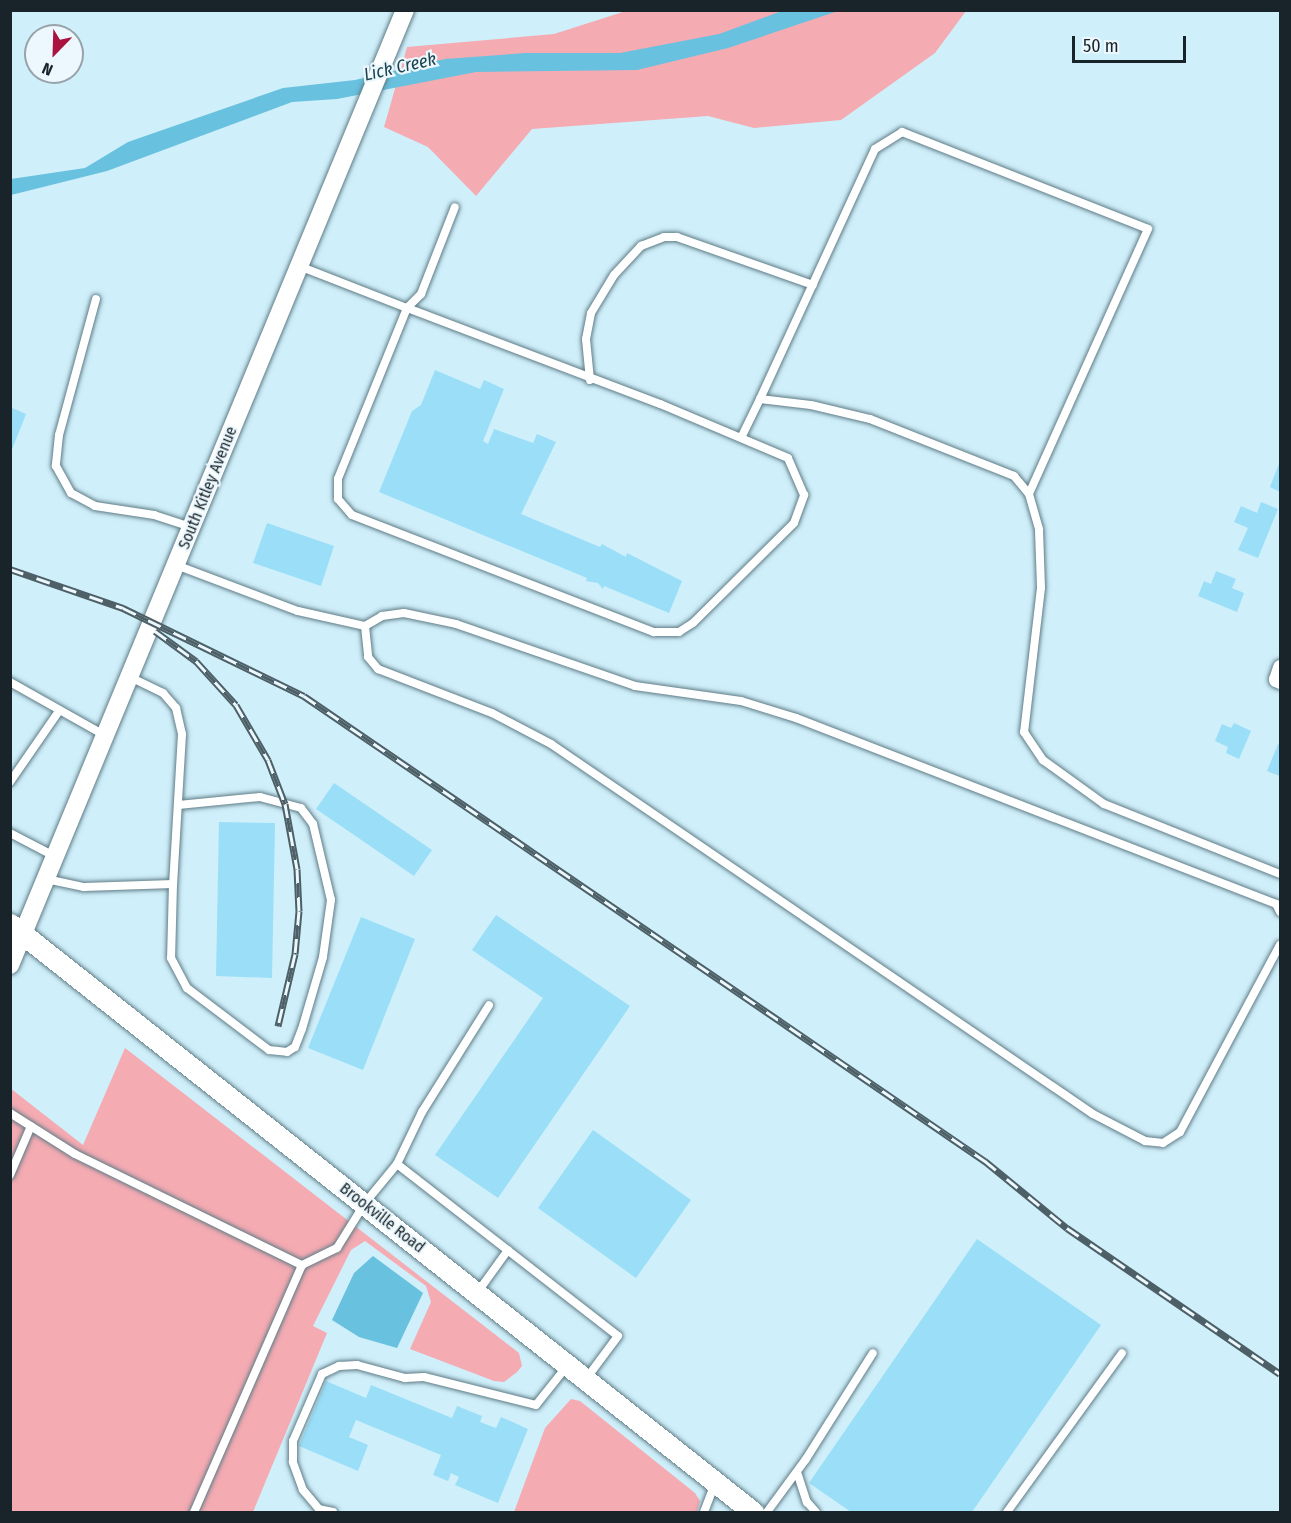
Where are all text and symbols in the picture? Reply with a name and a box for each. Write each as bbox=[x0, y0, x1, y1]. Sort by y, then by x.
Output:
north arrow bbox=[24, 24, 84, 84]
scale bar bbox=[1075, 24, 1189, 62]
text: 50 m bbox=[1083, 35, 1119, 57]
water label: Lick Creek bbox=[362, 48, 438, 86]
text: N bbox=[39, 59, 56, 80]
street label: South Kitley Avenue bbox=[175, 424, 241, 552]
street label: Brookville Road bbox=[336, 1179, 428, 1257]

